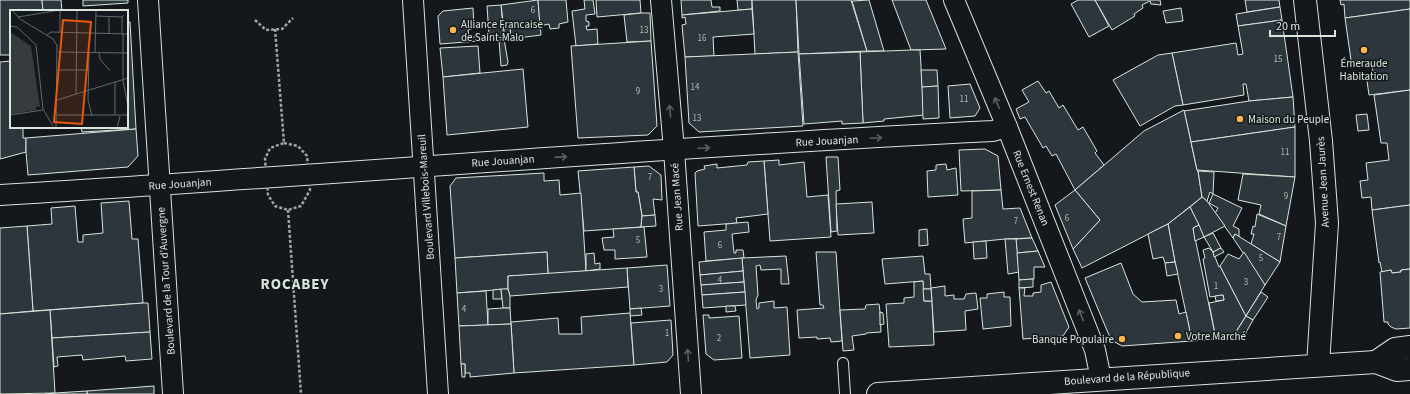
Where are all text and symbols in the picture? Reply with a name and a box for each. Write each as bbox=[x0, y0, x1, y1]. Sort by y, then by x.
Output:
house number: 6 bbox=[531, 4, 536, 17]
inset map bbox=[10, 10, 128, 128]
scale bar bbox=[1270, 12, 1335, 38]
place label: Alliance Francaise de Saint-Malo bbox=[461, 17, 543, 45]
text: 20 m bbox=[1276, 18, 1300, 35]
house number: 13 bbox=[640, 24, 649, 37]
marker: Alliance Francaise de Saint-Malo bbox=[448, 25, 458, 35]
house number: 16 bbox=[698, 32, 707, 45]
marker: Émeraude Habitation bbox=[1359, 45, 1369, 55]
house number: 15 bbox=[1274, 53, 1283, 66]
place label: Émeraude Habitation bbox=[1340, 56, 1388, 84]
house number: 14 bbox=[691, 81, 700, 94]
house number: 9 bbox=[636, 85, 641, 98]
house number: 11 bbox=[960, 93, 968, 106]
one-way arrow bbox=[992, 98, 1000, 110]
one-way arrow bbox=[667, 105, 674, 118]
house number: 13 bbox=[693, 112, 702, 125]
place label: Maison du Peuple bbox=[1248, 112, 1330, 127]
marker: Maison du Peuple bbox=[1235, 114, 1245, 124]
street label: Rue Jouanjan bbox=[795, 132, 859, 150]
street label: Boulevard Villebois-Mareuil bbox=[414, 134, 438, 260]
one-way arrow bbox=[869, 134, 882, 141]
street label: Avenue Jean Jaurès bbox=[1313, 136, 1333, 228]
one-way arrow bbox=[697, 145, 710, 152]
house number: 11 bbox=[1281, 146, 1289, 159]
street label: Rue Ernest Renan bbox=[1009, 148, 1053, 228]
street label: Rue Jouanjan bbox=[471, 151, 535, 171]
one-way arrow bbox=[554, 153, 567, 161]
street label: Rue Jean Macé bbox=[667, 162, 687, 231]
house number: 7 bbox=[648, 171, 653, 184]
street label: Rue Jouanjan bbox=[148, 174, 212, 194]
house number: 9 bbox=[1284, 190, 1289, 203]
street label: Boulevard de la Tour d'Auvergne bbox=[153, 206, 179, 355]
house number: 6 bbox=[1065, 212, 1070, 225]
house number: 7 bbox=[1014, 215, 1019, 228]
house number: 7 bbox=[1277, 231, 1282, 244]
house number: 5 bbox=[636, 234, 641, 247]
house number: 6 bbox=[718, 239, 723, 252]
house number: 5 bbox=[1259, 252, 1264, 265]
district label: ROCABEY bbox=[261, 274, 329, 295]
house number: 4 bbox=[718, 274, 723, 287]
house number: 3 bbox=[1244, 276, 1249, 289]
house number: 1 bbox=[1214, 280, 1218, 293]
house number: 3 bbox=[659, 283, 664, 296]
house number: 4 bbox=[462, 303, 467, 316]
one-way arrow bbox=[1077, 310, 1085, 322]
house number: 1 bbox=[665, 327, 669, 340]
place label: Votre Marché bbox=[1186, 329, 1247, 344]
marker: Votre Marché bbox=[1173, 331, 1183, 341]
house number: 2 bbox=[717, 332, 722, 345]
place label: Banque Populaire bbox=[1032, 332, 1115, 347]
marker: Banque Populaire bbox=[1117, 334, 1127, 344]
one-way arrow bbox=[684, 349, 691, 362]
street label: Boulevard de la République bbox=[1063, 365, 1191, 389]

